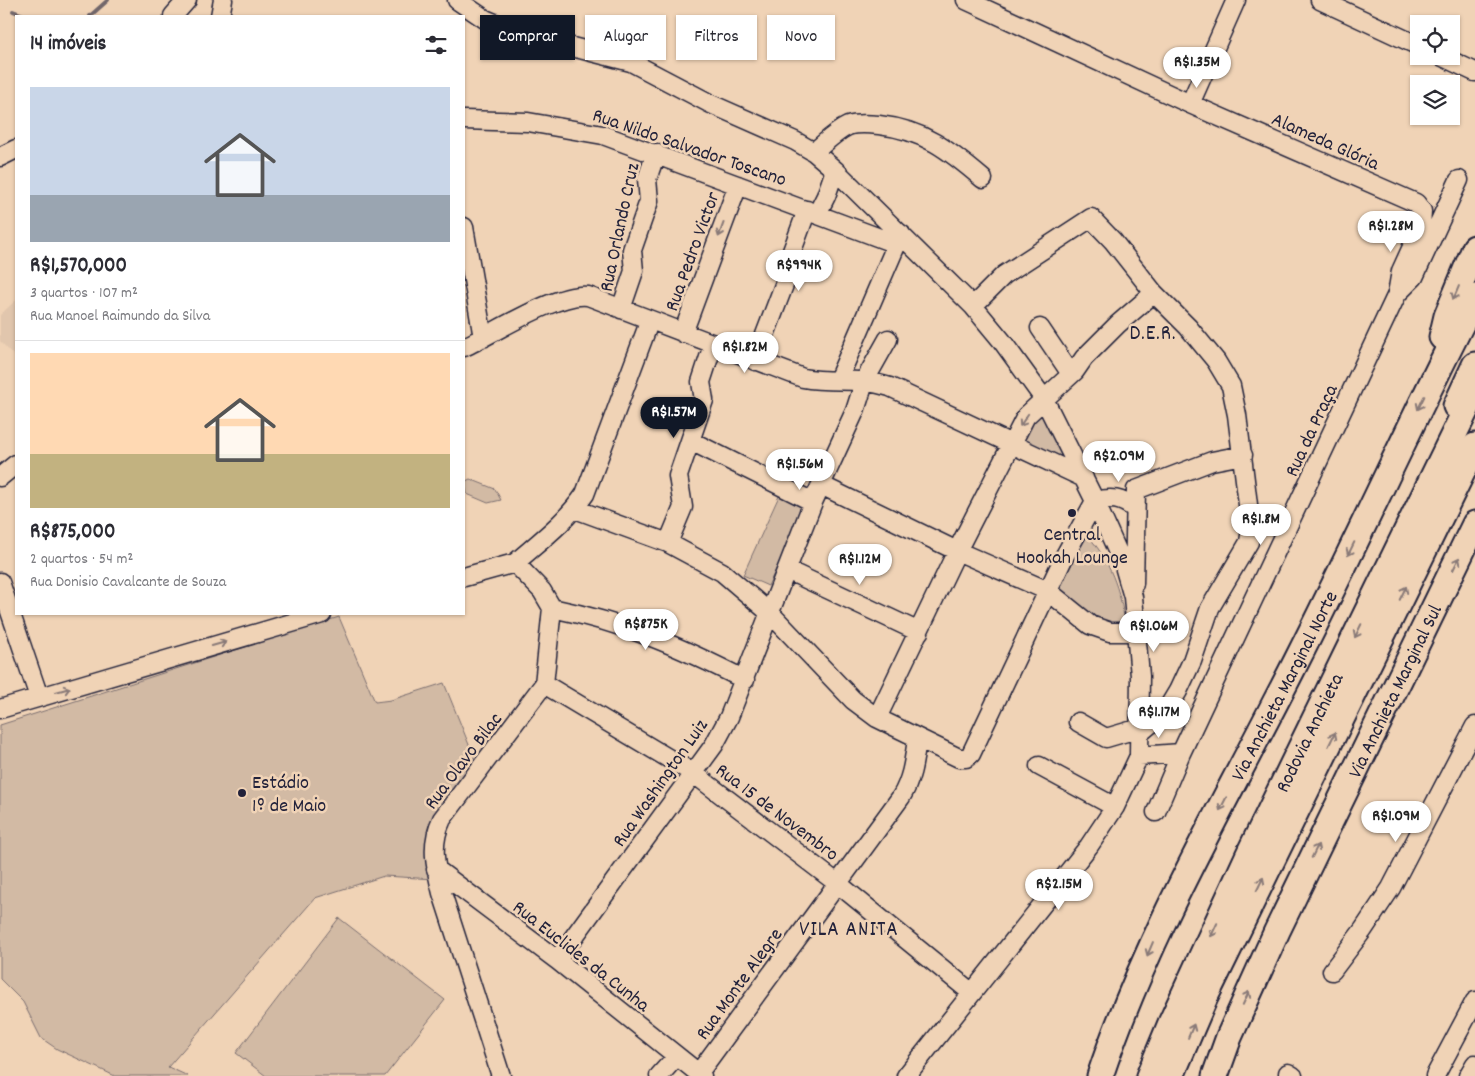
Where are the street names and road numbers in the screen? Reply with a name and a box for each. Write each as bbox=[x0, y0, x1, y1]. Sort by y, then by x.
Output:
street label: Rua Nildo Salvador Toscano bbox=[588, 102, 790, 195]
street label: Alameda Glória bbox=[1266, 107, 1384, 179]
street label: Rua Orlando Cruz bbox=[594, 160, 648, 295]
street label: Rua Pedro Victor bbox=[659, 188, 729, 316]
street label: Rua da Praça bbox=[1279, 380, 1347, 482]
street label: Via Anchieta Marginal Norte bbox=[1226, 587, 1346, 787]
street label: Via Anchieta Marginal Sul bbox=[1342, 600, 1451, 783]
street label: Rodovia Anchieta bbox=[1270, 669, 1352, 798]
street label: Rua Olavo Bilac bbox=[419, 707, 510, 816]
street label: Rua Washington Luiz bbox=[607, 714, 716, 853]
street label: Rua 15 de Novembro bbox=[709, 758, 844, 869]
street label: Rua Euclides da Cunha bbox=[506, 895, 655, 1020]
street label: Rua Monte Alegre bbox=[690, 923, 791, 1047]

